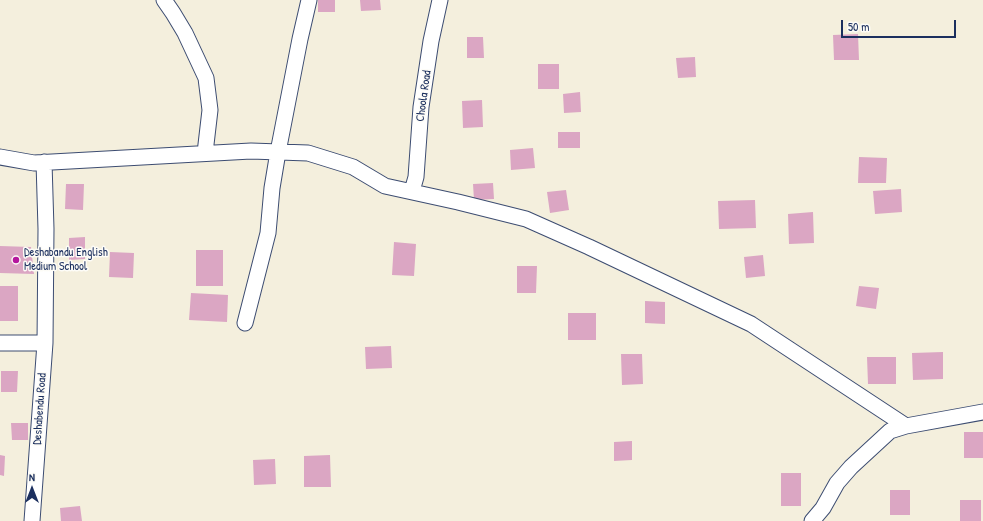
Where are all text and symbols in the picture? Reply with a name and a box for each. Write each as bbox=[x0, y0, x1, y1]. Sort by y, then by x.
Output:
scale bar bbox=[843, 12, 958, 38]
text: 50 m bbox=[848, 18, 869, 35]
street label: Choola Road bbox=[413, 69, 435, 123]
place label: Deshabandu English Medium School bbox=[24, 246, 108, 274]
marker: Deshabandu English Medium School bbox=[11, 255, 21, 265]
street label: Deshabendu Road bbox=[30, 373, 50, 445]
north arrow bbox=[12, 469, 52, 509]
text: N bbox=[29, 470, 35, 484]

